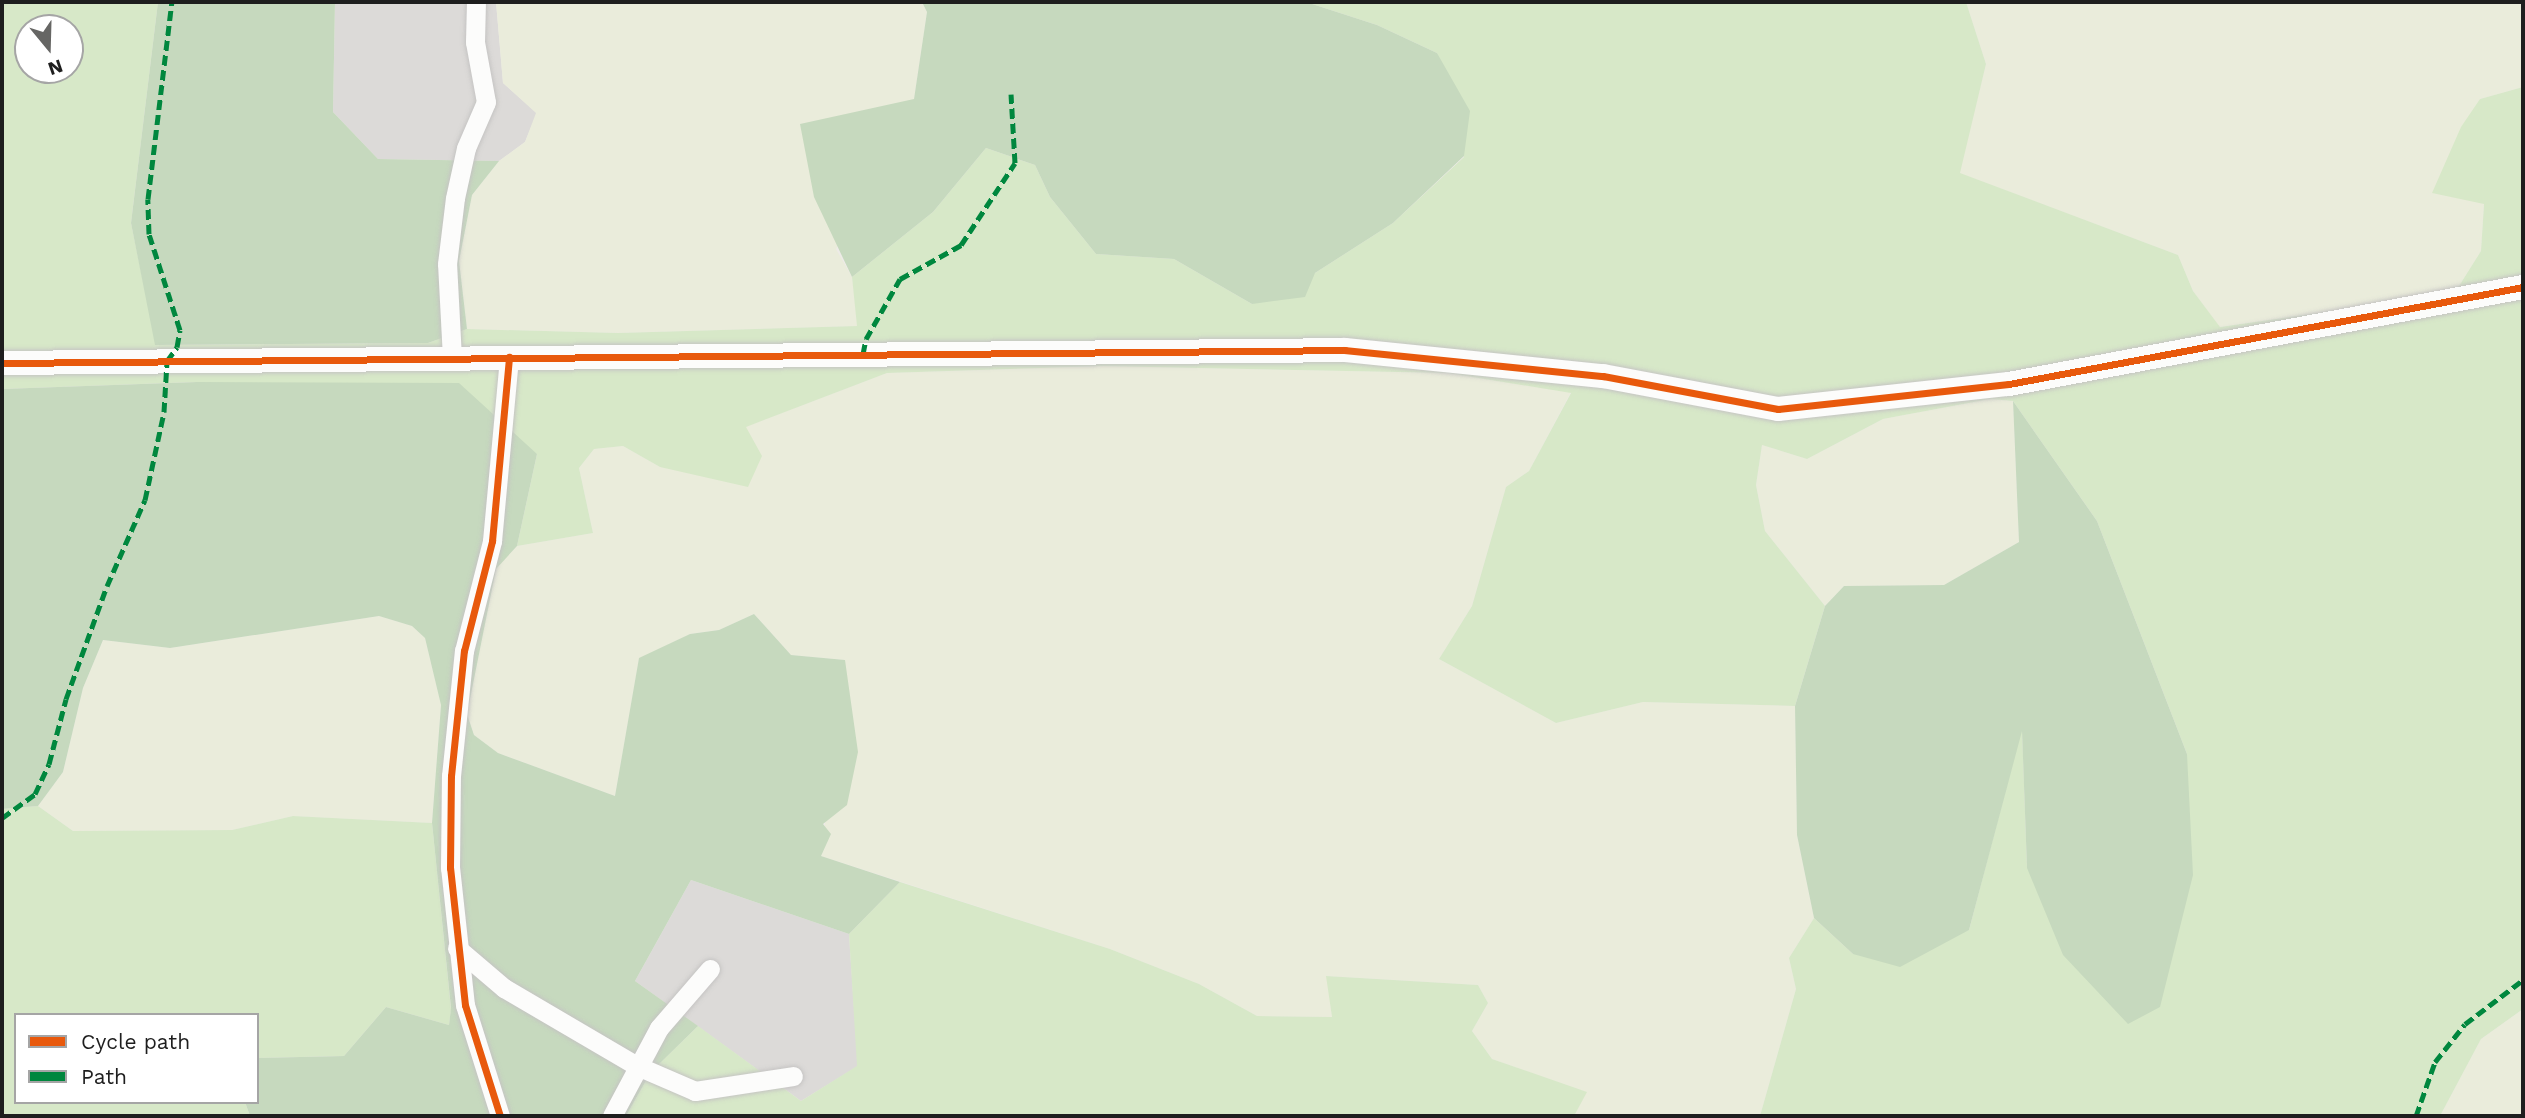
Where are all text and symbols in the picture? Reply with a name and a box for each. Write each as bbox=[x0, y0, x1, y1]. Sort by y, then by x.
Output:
north arrow bbox=[14, 14, 84, 84]
text: N bbox=[45, 54, 66, 81]
legend bbox=[14, 1013, 259, 1104]
text: Cycle path bbox=[81, 1029, 190, 1054]
text: Path bbox=[81, 1064, 127, 1089]

